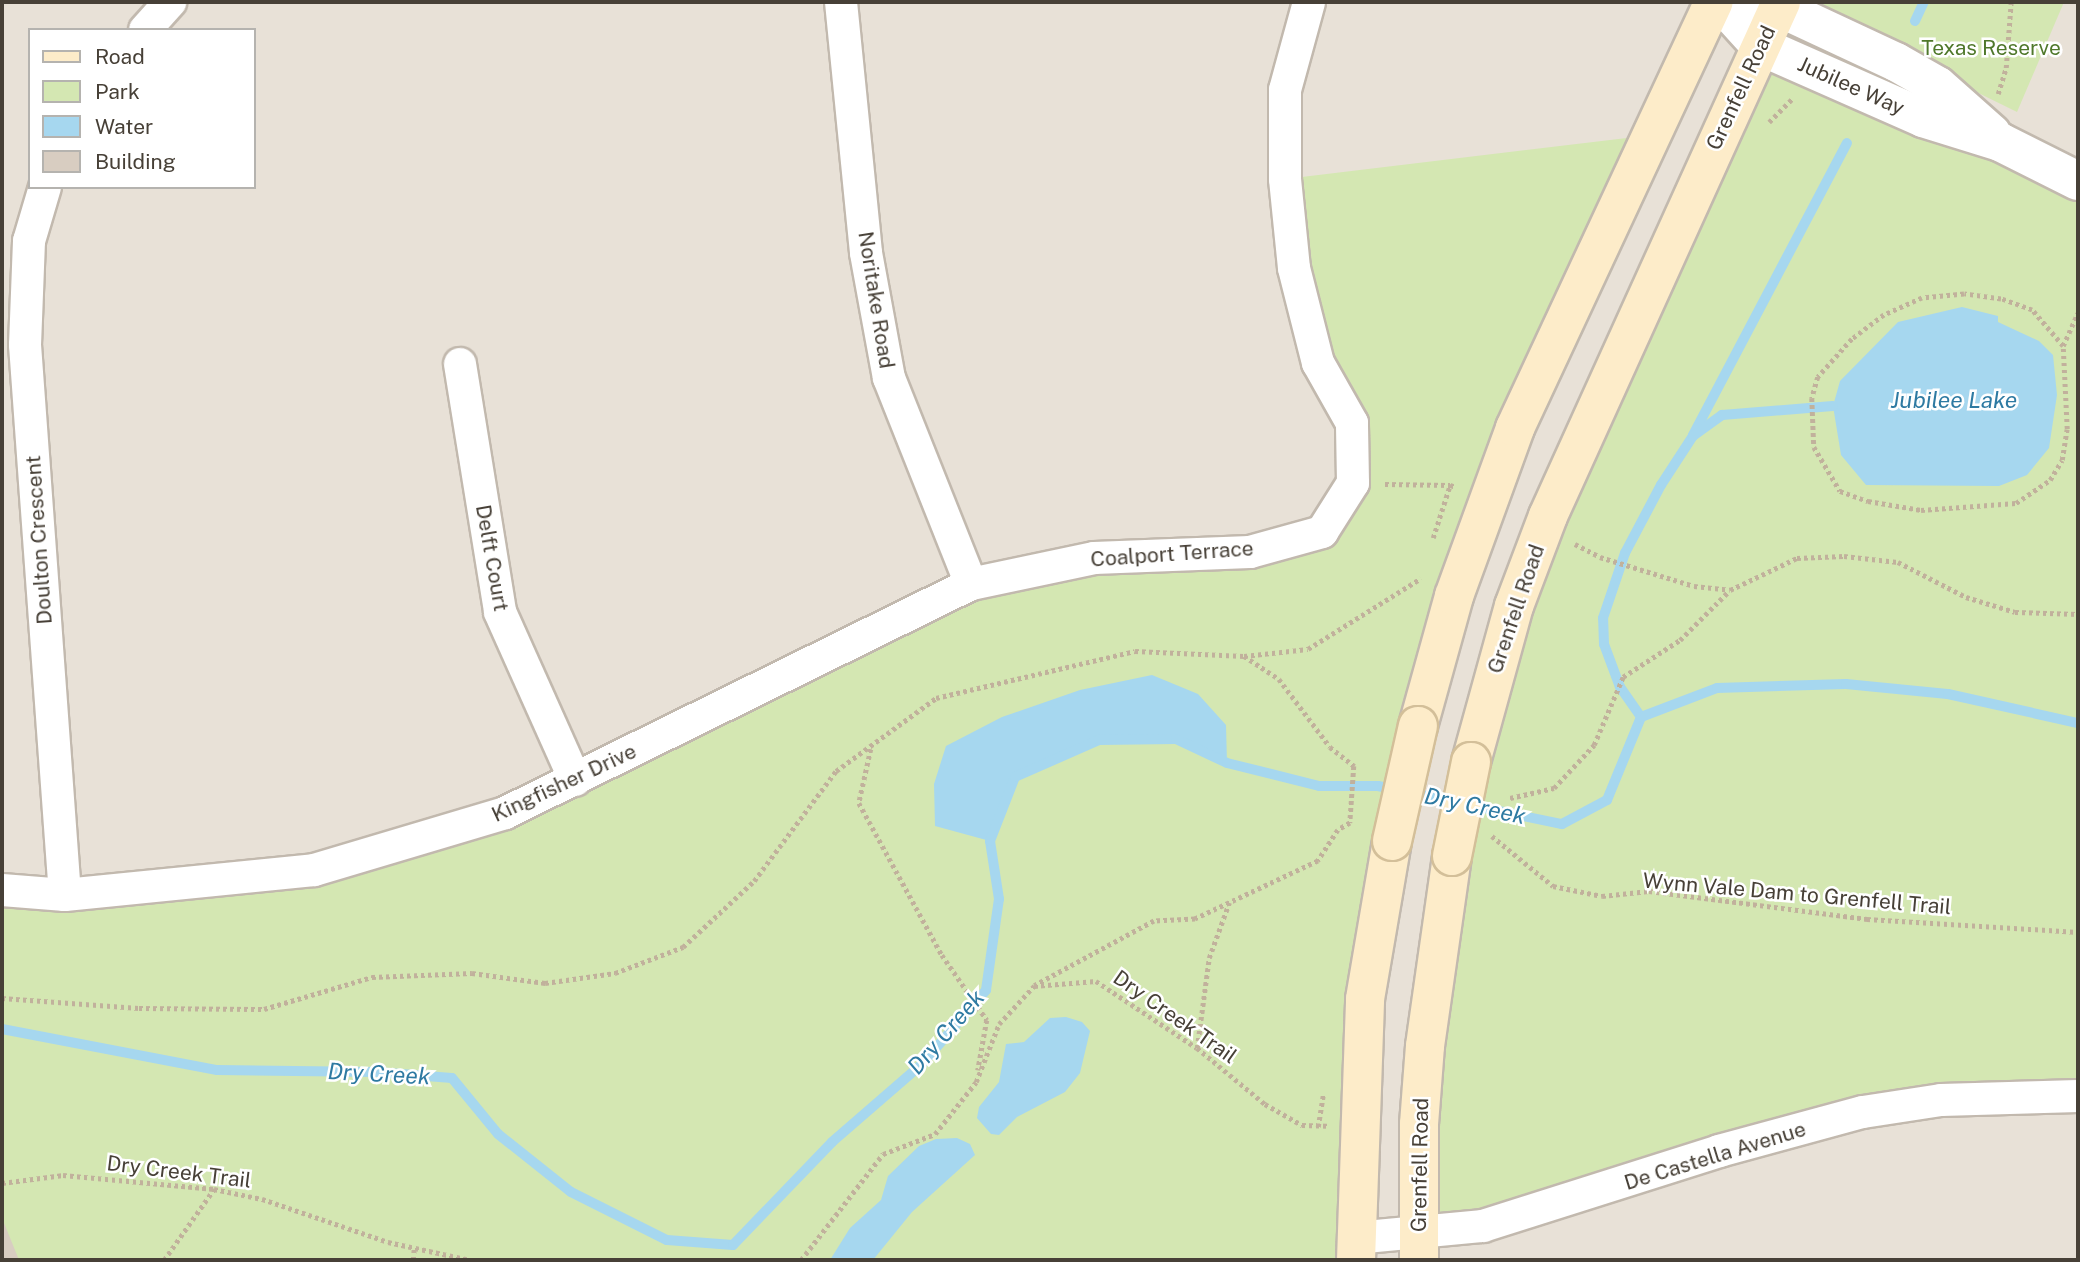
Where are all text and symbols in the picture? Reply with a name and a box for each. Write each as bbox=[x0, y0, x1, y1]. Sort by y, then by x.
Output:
street label: Grenfell Road bbox=[1701, 22, 1781, 154]
legend bbox=[28, 28, 256, 189]
park label: Texas Reserve bbox=[1921, 35, 2061, 61]
text: Road bbox=[95, 44, 145, 69]
street label: Jubilee Way bbox=[1793, 51, 1909, 121]
text: Park bbox=[95, 79, 140, 104]
text: Water bbox=[95, 114, 153, 139]
text: Building bbox=[95, 149, 176, 174]
street label: Noritake Road bbox=[853, 230, 899, 370]
water label: Jubilee Lake bbox=[1891, 386, 2017, 414]
street label: Doulton Crescent bbox=[21, 455, 57, 625]
street label: Delft Court bbox=[470, 503, 514, 613]
street label: Coalport Terrace bbox=[1090, 536, 1254, 572]
street label: Grenfell Road bbox=[1482, 541, 1550, 677]
street label: Kingfisher Drive bbox=[488, 738, 640, 828]
water label: Dry Creek bbox=[1422, 782, 1528, 830]
street label: Wynn Vale Dam to Grenfell Trail bbox=[1641, 868, 1953, 920]
street label: Dry Creek Trail bbox=[1108, 965, 1242, 1069]
water label: Dry Creek bbox=[902, 984, 990, 1080]
water label: Dry Creek bbox=[327, 1058, 431, 1090]
street label: Grenfell Road bbox=[1406, 1098, 1434, 1232]
street label: De Castella Avenue bbox=[1621, 1116, 1809, 1196]
street label: Dry Creek Trail bbox=[105, 1151, 253, 1193]

